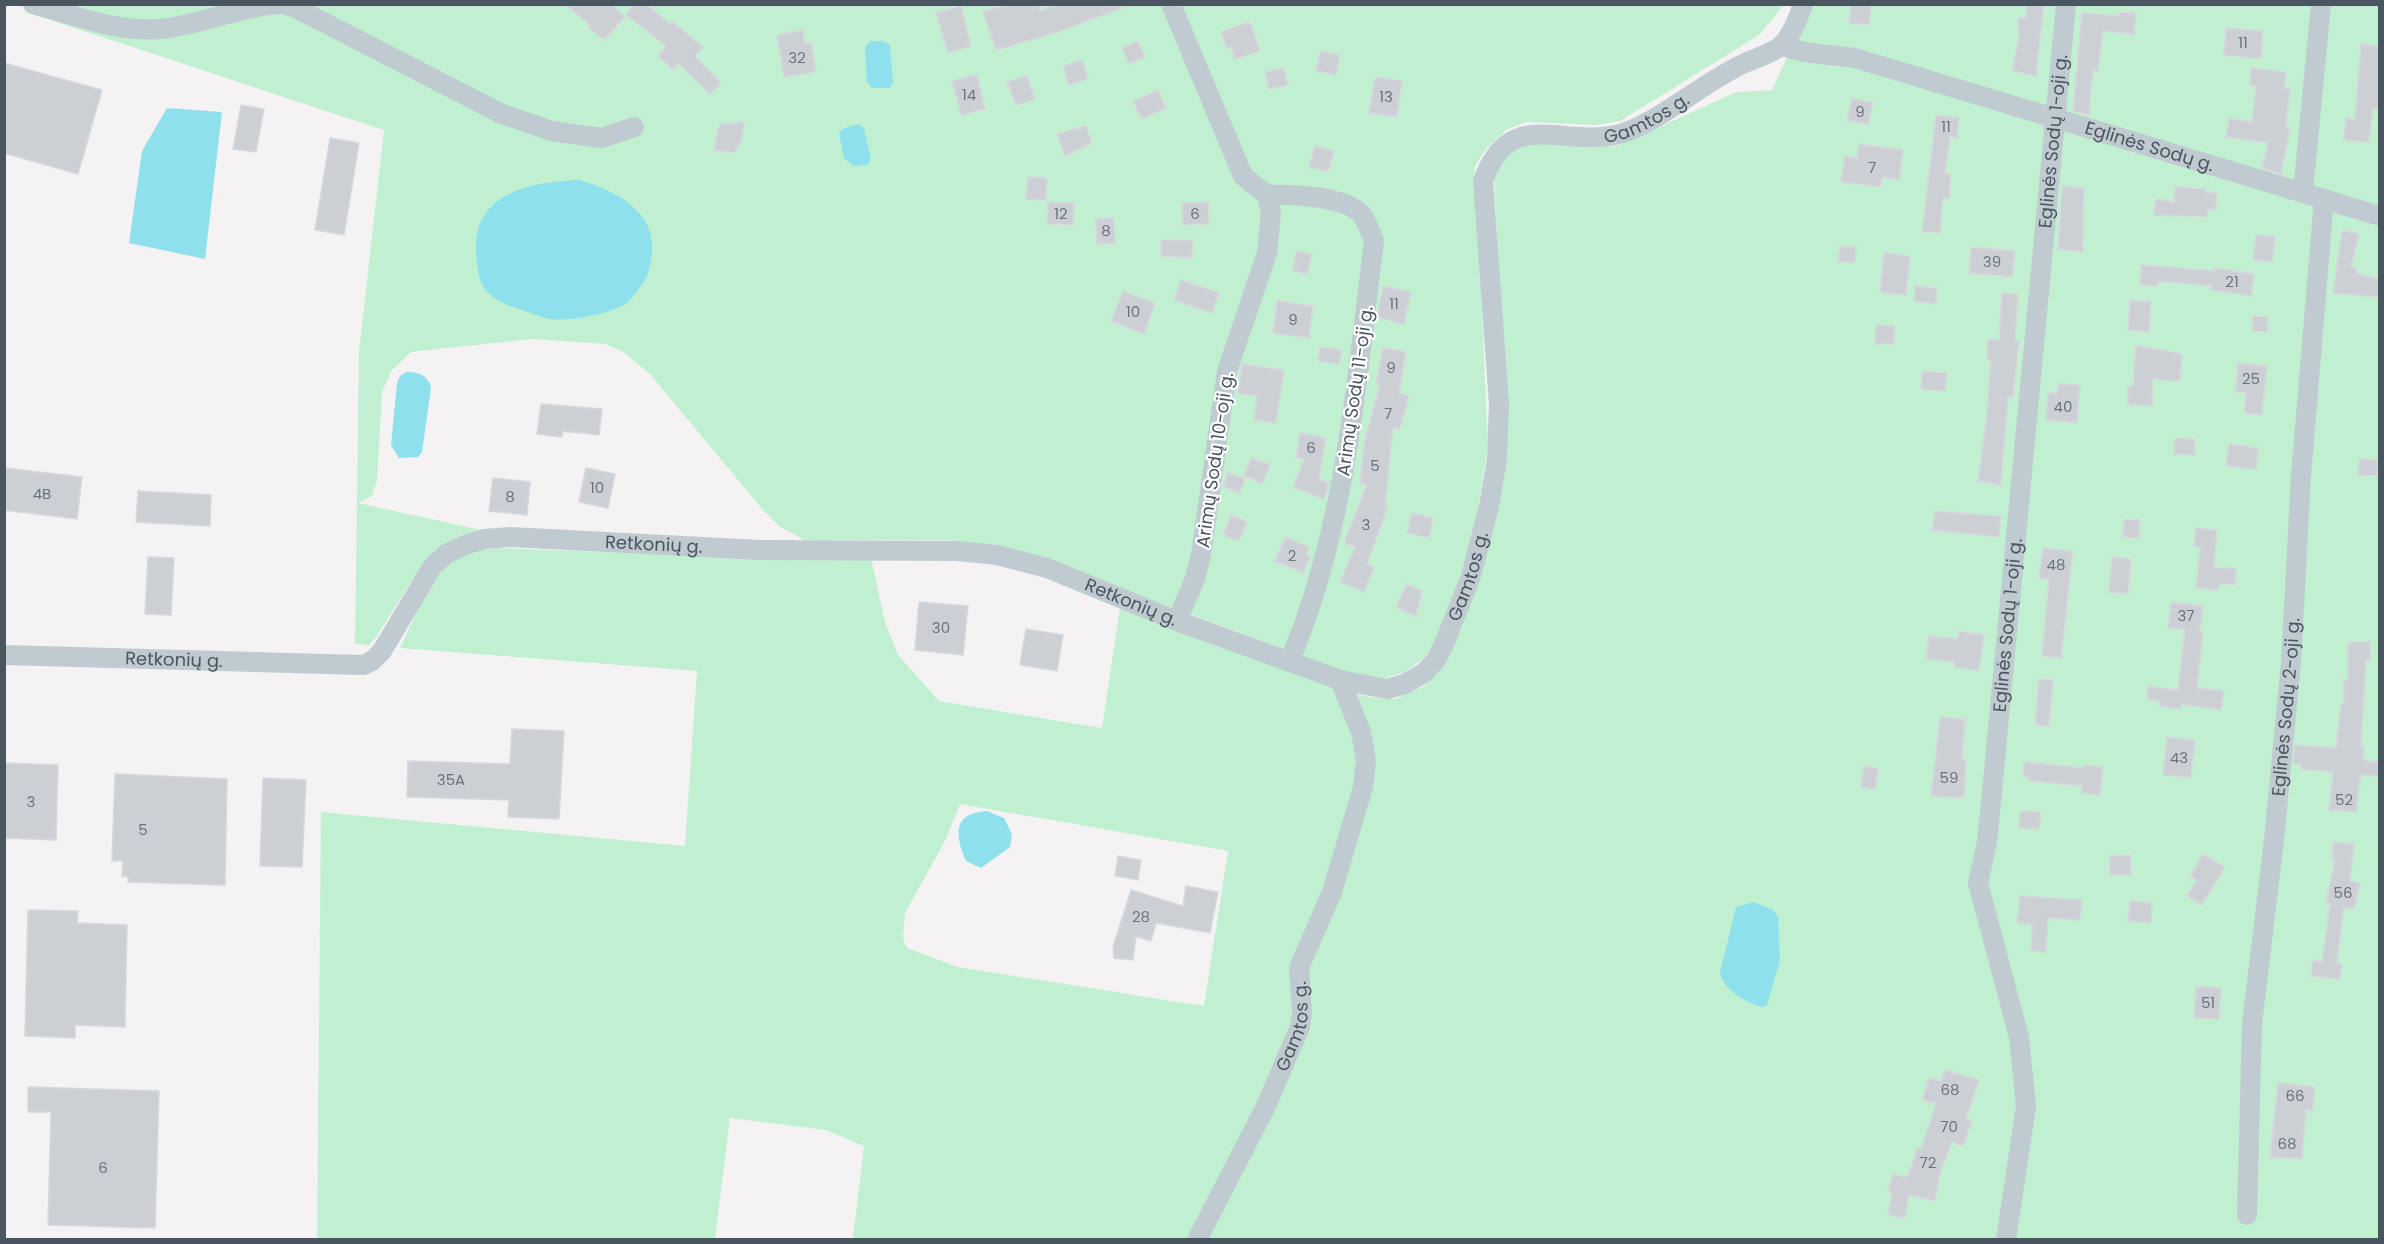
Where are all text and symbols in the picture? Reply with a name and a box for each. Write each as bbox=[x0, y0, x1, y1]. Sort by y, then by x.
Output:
house number: 11 bbox=[2238, 32, 2248, 53]
house number: 32 bbox=[788, 47, 806, 68]
street label: Eglinės Sodų 1-oji g. bbox=[2032, 53, 2073, 229]
house number: 14 bbox=[962, 84, 976, 105]
house number: 13 bbox=[1379, 86, 1393, 107]
street label: Gamtos g. bbox=[1602, 87, 1694, 149]
house number: 9 bbox=[1855, 101, 1865, 122]
street label: Eglinės Sodų g. bbox=[2082, 115, 2217, 177]
house number: 11 bbox=[1941, 116, 1951, 137]
house number: 7 bbox=[1868, 157, 1876, 178]
house number: 12 bbox=[1054, 203, 1068, 224]
house number: 6 bbox=[1190, 203, 1200, 224]
house number: 8 bbox=[1101, 220, 1111, 241]
house number: 39 bbox=[1983, 251, 2001, 272]
house number: 21 bbox=[2225, 271, 2239, 292]
house number: 11 bbox=[1389, 293, 1399, 314]
house number: 10 bbox=[1126, 301, 1140, 322]
street label: Arimų Sodų 11-oji g. bbox=[1330, 304, 1379, 478]
house number: 9 bbox=[1288, 309, 1298, 330]
house number: 9 bbox=[1386, 357, 1396, 378]
house number: 25 bbox=[2242, 368, 2260, 389]
street label: Arimų Sodų 10-oji g. bbox=[1190, 371, 1239, 549]
house number: 40 bbox=[2054, 396, 2072, 417]
house number: 7 bbox=[1384, 403, 1392, 424]
house number: 6 bbox=[1306, 437, 1316, 458]
house number: 5 bbox=[1370, 455, 1380, 476]
house number: 10 bbox=[590, 477, 604, 498]
house number: 4B bbox=[33, 483, 51, 504]
house number: 8 bbox=[505, 486, 515, 507]
house number: 3 bbox=[1362, 514, 1370, 535]
street label: Retkonių g. bbox=[604, 529, 703, 559]
street label: Gamtos g. bbox=[1441, 529, 1494, 625]
street label: Eglinės Sodų 1-oji g. bbox=[1987, 537, 2028, 713]
house number: 2 bbox=[1288, 545, 1296, 566]
house number: 48 bbox=[2047, 554, 2065, 575]
street label: Retkonių g. bbox=[1081, 572, 1181, 632]
house number: 37 bbox=[2177, 605, 2195, 626]
house number: 30 bbox=[932, 617, 950, 638]
street label: Eglinės Sodų 2-oji g. bbox=[2265, 617, 2305, 797]
street label: Retkonių g. bbox=[125, 645, 223, 673]
house number: 43 bbox=[2170, 747, 2188, 768]
house number: 59 bbox=[1940, 767, 1958, 788]
house number: 35A bbox=[437, 769, 465, 790]
house number: 52 bbox=[2335, 789, 2353, 810]
house number: 3 bbox=[27, 791, 35, 812]
house number: 5 bbox=[138, 819, 148, 840]
house number: 56 bbox=[2334, 882, 2352, 903]
house number: 28 bbox=[1132, 906, 1150, 927]
street label: Gamtos g. bbox=[1269, 981, 1314, 1075]
house number: 51 bbox=[2201, 992, 2215, 1013]
house number: 68 bbox=[1941, 1079, 1960, 1100]
house number: 66 bbox=[2285, 1085, 2305, 1106]
house number: 70 bbox=[1940, 1116, 1958, 1137]
house number: 68 bbox=[2278, 1133, 2297, 1154]
house number: 72 bbox=[1920, 1152, 1936, 1173]
house number: 6 bbox=[98, 1157, 108, 1178]

